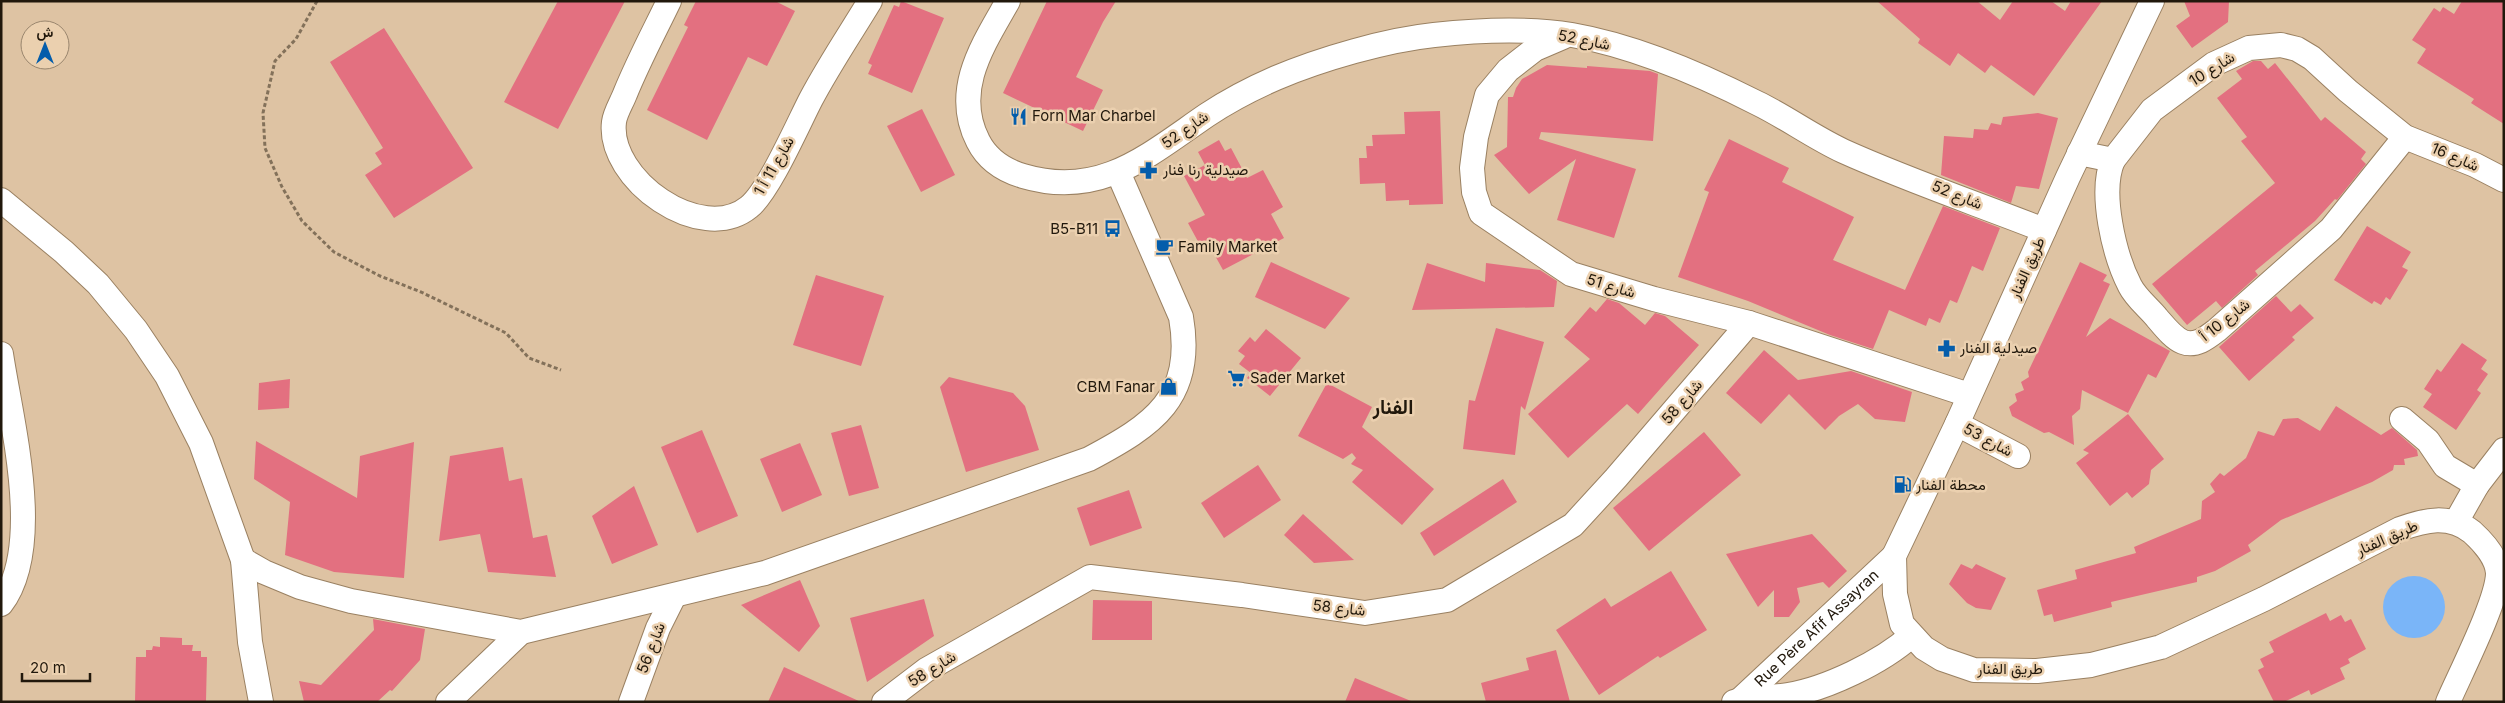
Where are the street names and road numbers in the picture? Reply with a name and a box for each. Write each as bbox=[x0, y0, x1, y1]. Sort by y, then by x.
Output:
street label: شارع 52 bbox=[1556, 25, 1612, 56]
street label: شارع 10 bbox=[2186, 47, 2239, 92]
street label: شارع 52 bbox=[1158, 107, 1213, 154]
street label: شارع 11 أ 1 bbox=[749, 133, 800, 199]
street label: شارع 16 bbox=[2428, 138, 2482, 177]
street label: شارع 52 bbox=[1928, 176, 1985, 215]
street label: طريق الفنار bbox=[2004, 234, 2050, 303]
street label: شارع 51 bbox=[1584, 269, 1638, 304]
street label: شارع 10 أ bbox=[2196, 294, 2255, 346]
street label: شارع 58 bbox=[1657, 375, 1708, 429]
street label: شارع 53 bbox=[1960, 419, 2016, 462]
street label: طريق الفنار bbox=[2352, 515, 2421, 561]
street label: Rue Père Afif Assayran bbox=[1750, 565, 1882, 691]
street label: شارع 58 bbox=[1312, 595, 1366, 622]
street label: شارع 56 bbox=[632, 620, 671, 677]
street label: شارع 58 bbox=[904, 646, 960, 692]
street label: طريق الفنار bbox=[1976, 659, 2043, 679]

